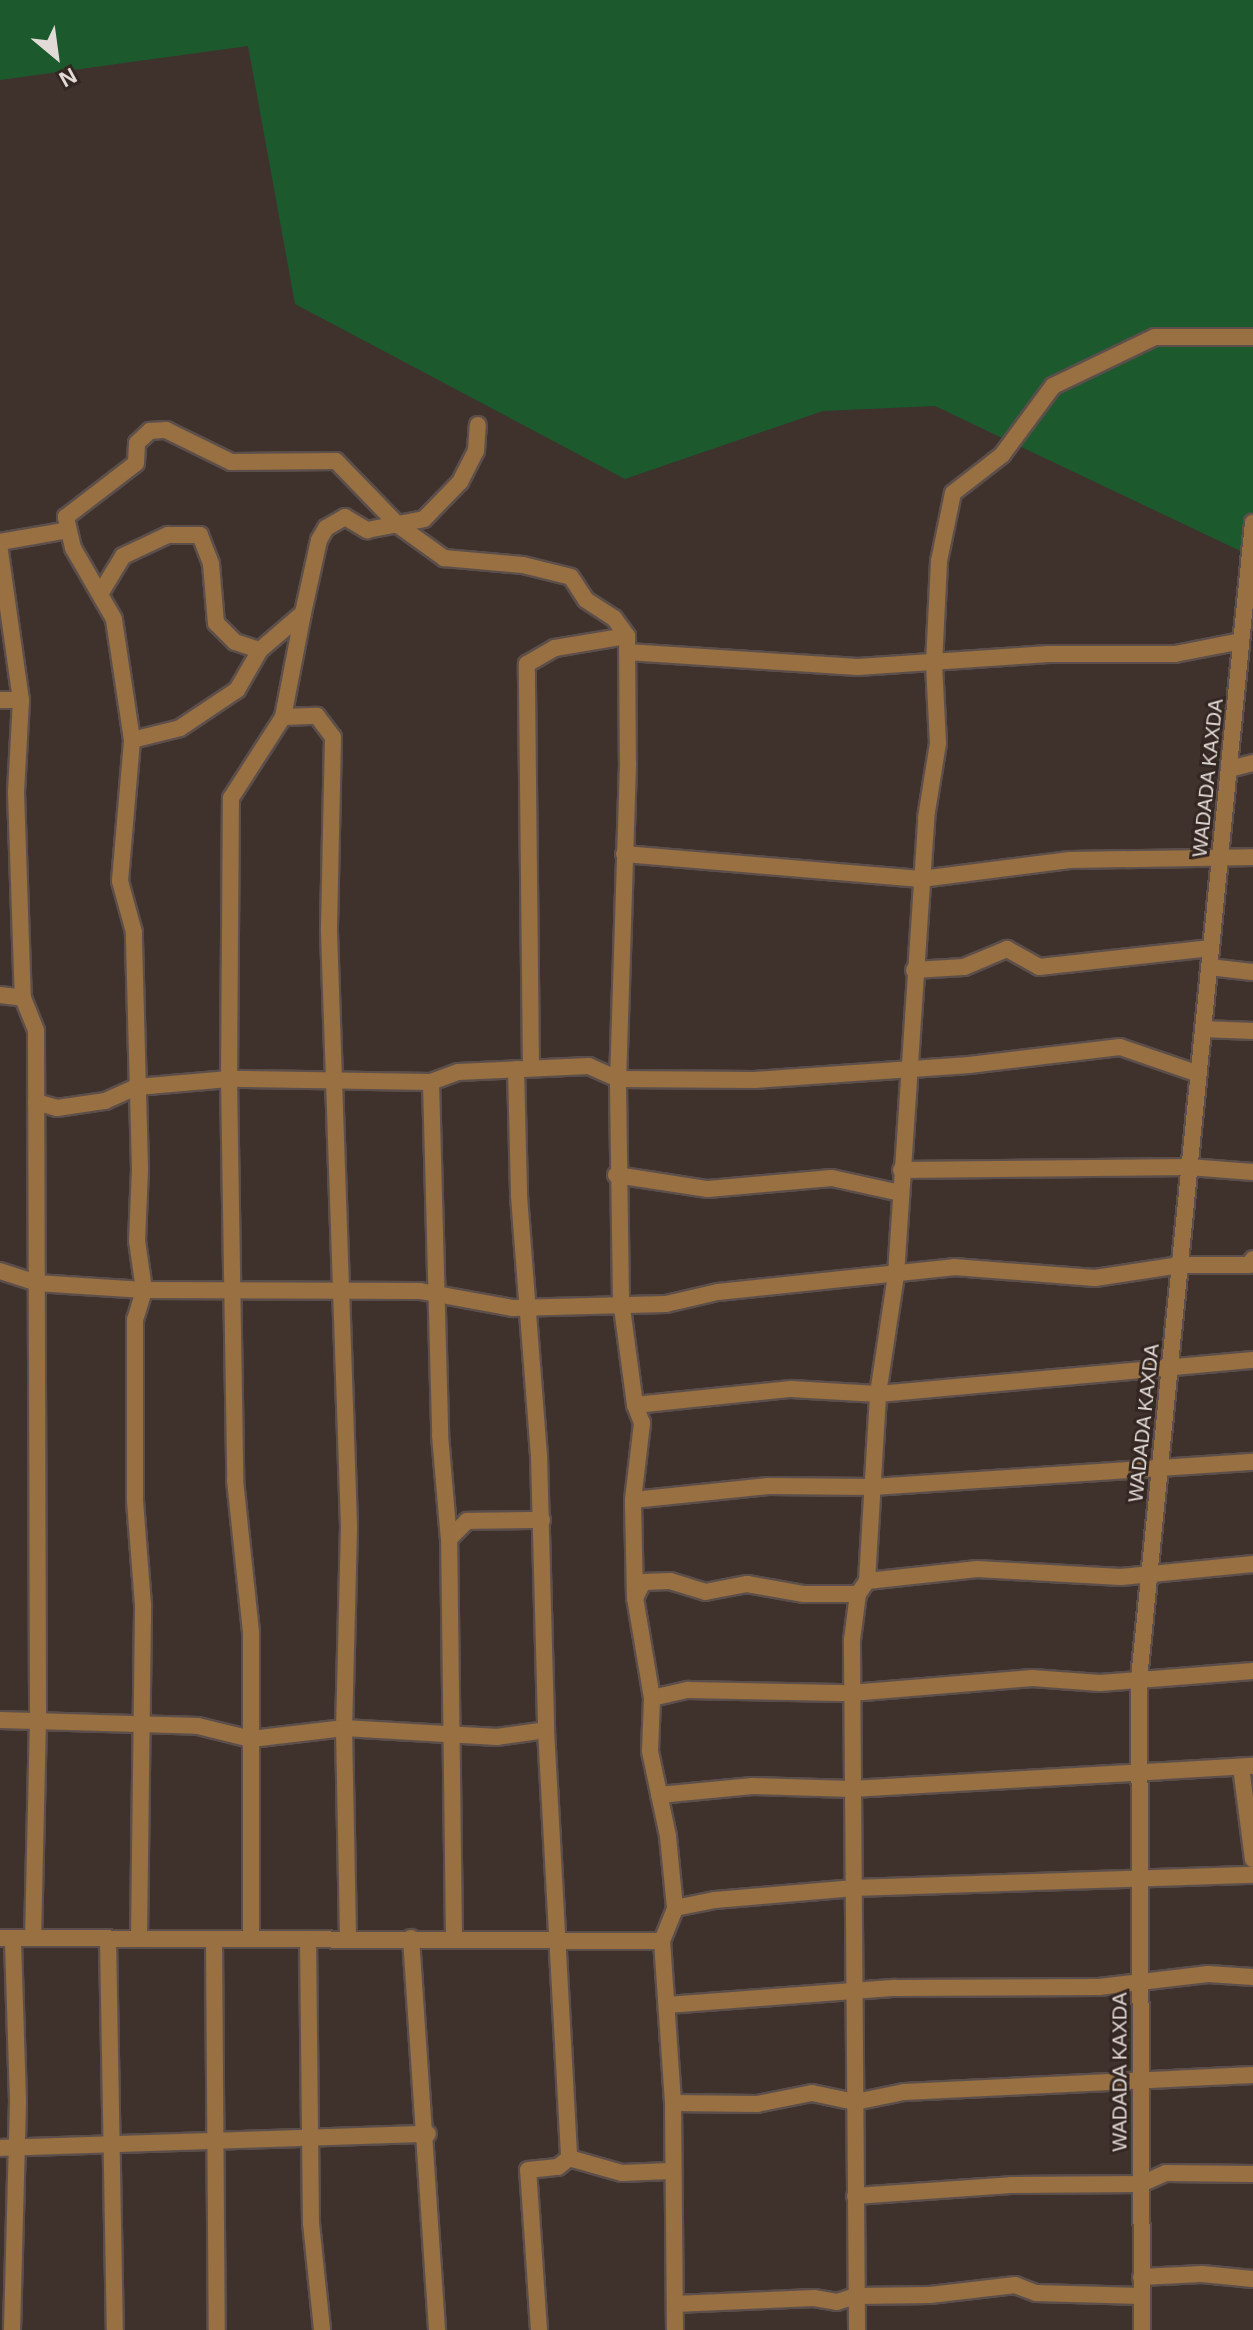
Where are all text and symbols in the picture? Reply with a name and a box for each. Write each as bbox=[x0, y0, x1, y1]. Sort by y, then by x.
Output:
north arrow bbox=[16, 16, 96, 96]
text: N bbox=[55, 63, 81, 92]
street label: WADADA KAXDA bbox=[1188, 697, 1228, 859]
street label: WADADA KAXDA bbox=[1124, 1342, 1164, 1504]
street label: WADADA KAXDA bbox=[1108, 1992, 1132, 2152]

